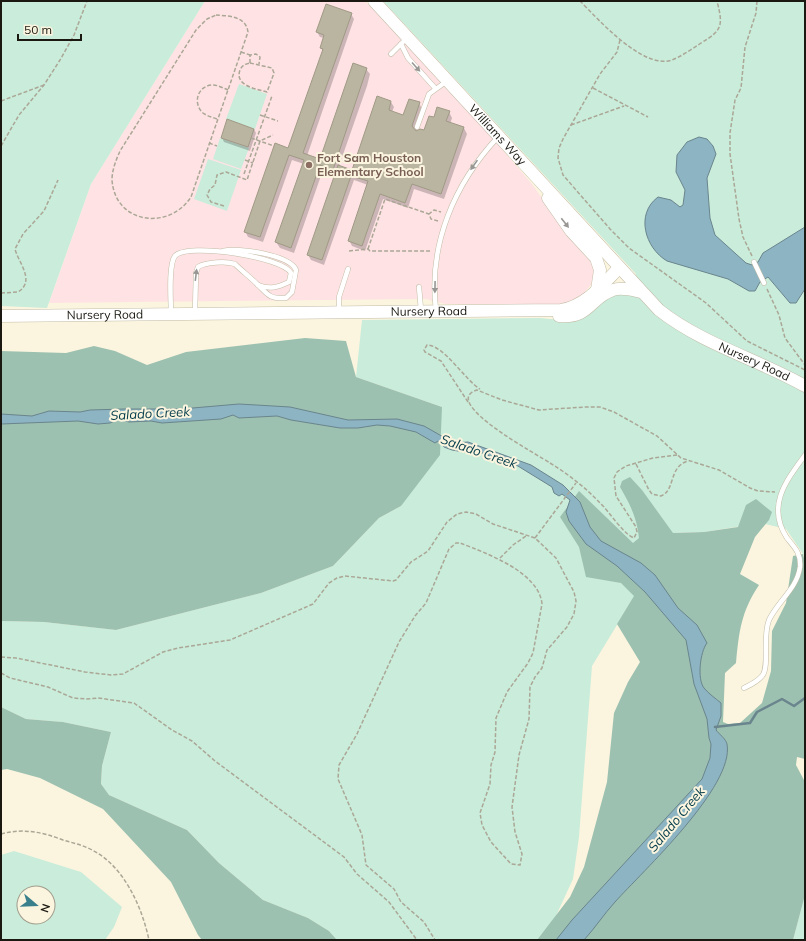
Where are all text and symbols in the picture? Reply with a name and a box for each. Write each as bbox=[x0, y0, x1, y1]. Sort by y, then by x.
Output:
scale bar bbox=[18, 16, 81, 42]
text: 50 m bbox=[24, 22, 52, 37]
one-way arrow bbox=[411, 62, 421, 72]
street label: Williams Way bbox=[466, 101, 530, 169]
place label: Fort Sam Houston Elementary School bbox=[317, 150, 424, 179]
marker: Fort Sam Houston Elementary School bbox=[304, 160, 314, 170]
one-way arrow bbox=[470, 160, 478, 171]
one-way arrow bbox=[560, 217, 569, 228]
one-way arrow bbox=[193, 269, 199, 281]
one-way arrow bbox=[432, 281, 438, 294]
street label: Nursery Road bbox=[391, 303, 467, 319]
street label: Nursery Road bbox=[67, 306, 143, 322]
street label: Nursery Road bbox=[717, 338, 793, 384]
water label: Salado Creek bbox=[110, 403, 191, 423]
water label: Salado Creek bbox=[439, 430, 520, 472]
water label: Salado Creek bbox=[644, 783, 708, 855]
north arrow bbox=[16, 885, 56, 925]
text: N bbox=[37, 902, 53, 914]

